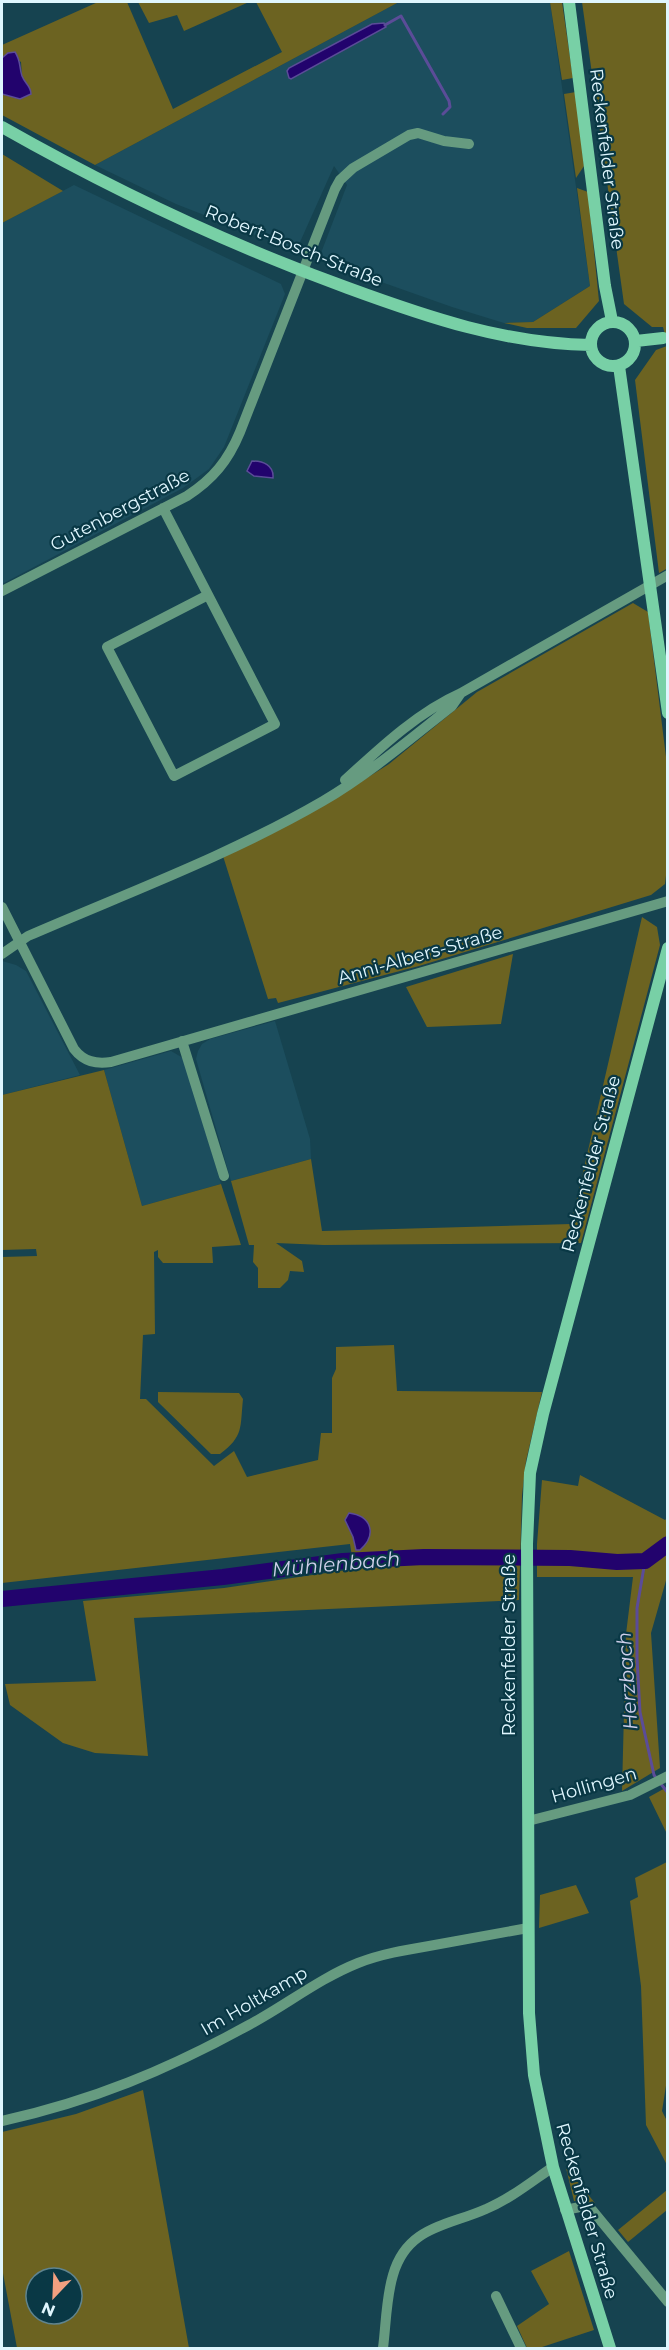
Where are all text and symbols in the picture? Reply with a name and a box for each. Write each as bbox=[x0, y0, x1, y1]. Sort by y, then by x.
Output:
street label: Reckenfelder Straße bbox=[585, 67, 629, 251]
street label: Robert-Bosch-Straße bbox=[202, 200, 386, 292]
street label: Gutenbergstraße bbox=[47, 464, 193, 556]
street label: Anni-Albers-Straße bbox=[335, 921, 505, 989]
street label: Reckenfelder Straße bbox=[557, 1073, 625, 1255]
water label: Mühlenbach bbox=[271, 1546, 401, 1582]
street label: Reckenfelder Straße bbox=[498, 1554, 520, 1736]
water label: Herzbach bbox=[612, 1631, 642, 1731]
street label: Hollingen bbox=[549, 1762, 639, 1808]
street label: Im Holtkamp bbox=[197, 1962, 311, 2040]
street label: Reckenfelder Straße bbox=[551, 2120, 623, 2302]
north arrow bbox=[24, 2266, 84, 2326]
text: N bbox=[39, 2298, 58, 2321]

